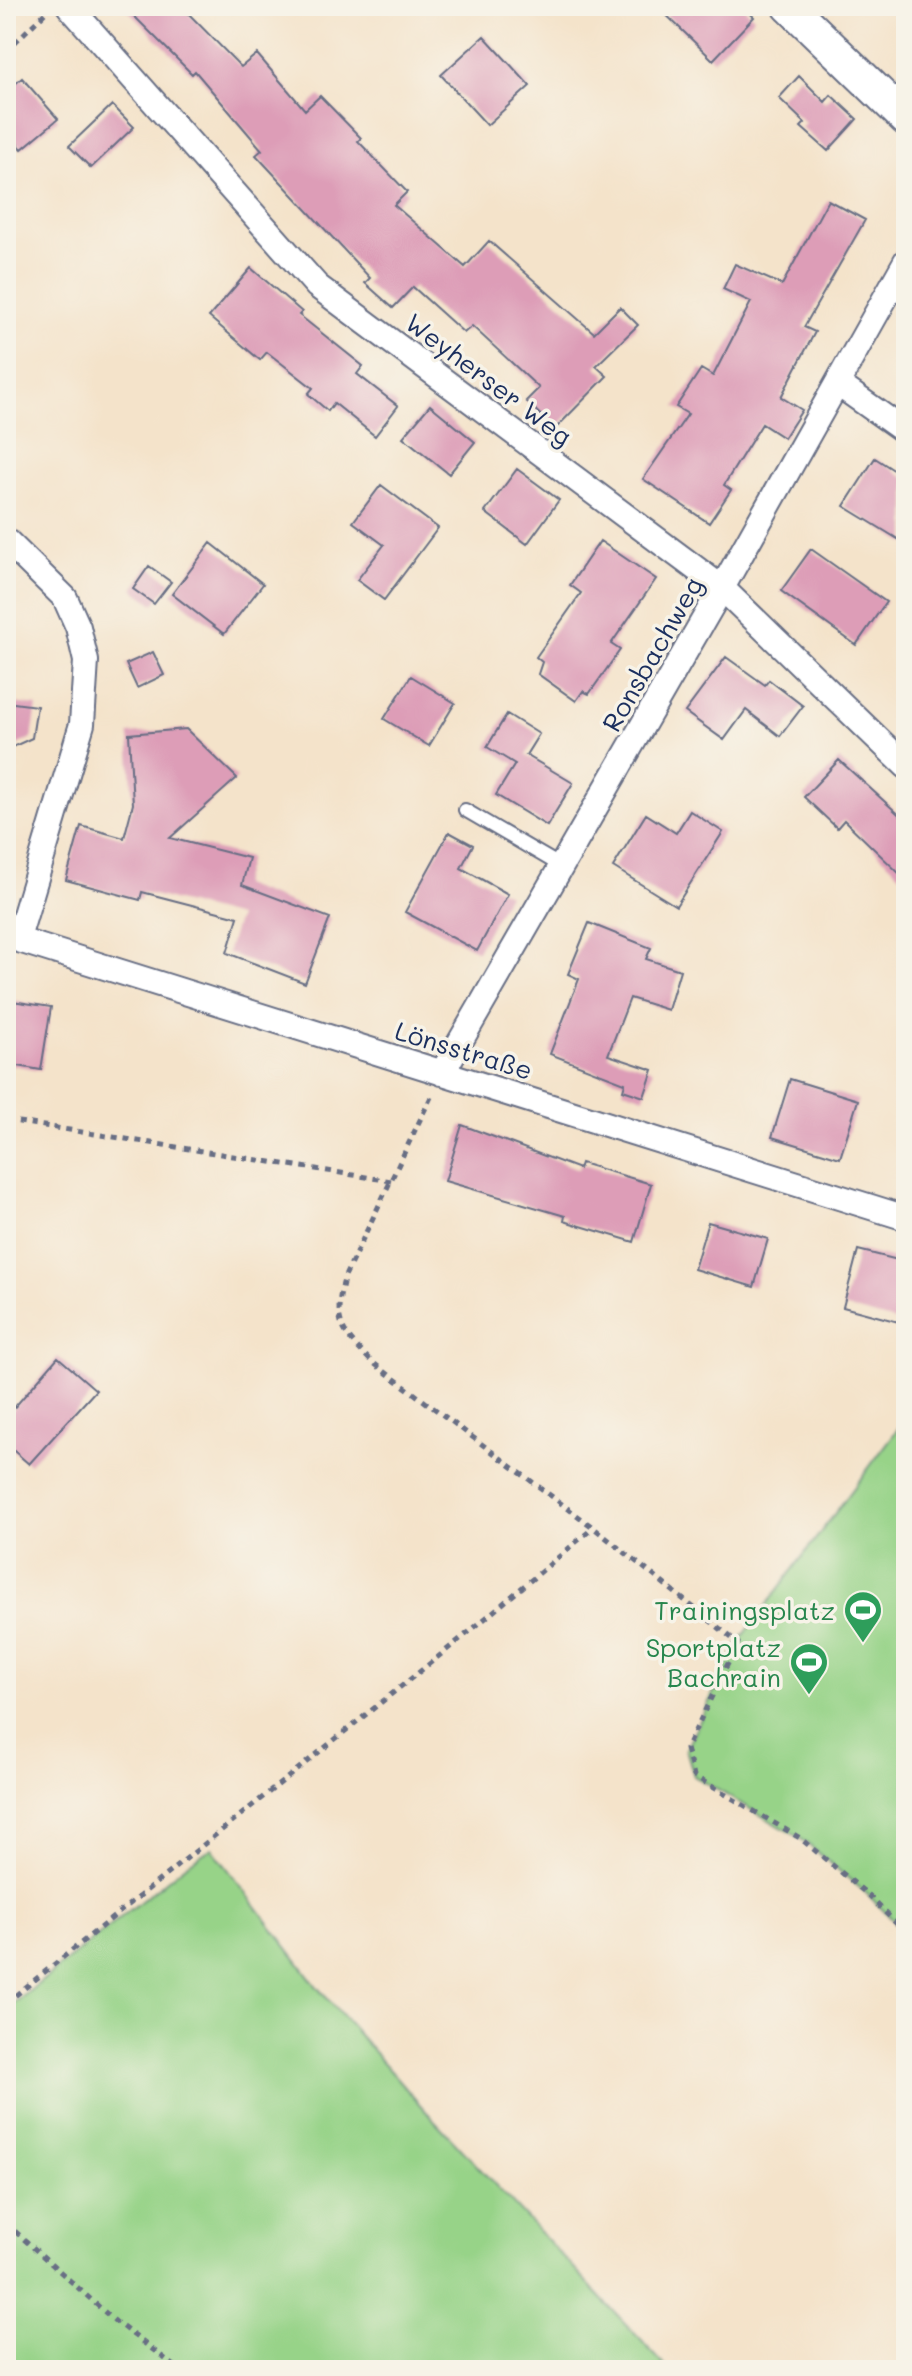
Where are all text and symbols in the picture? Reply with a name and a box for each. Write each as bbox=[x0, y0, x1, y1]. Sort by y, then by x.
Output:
street label: Weyherser Weg bbox=[399, 305, 579, 453]
street label: Ronsbachweg bbox=[594, 571, 710, 737]
street label: Lönsstraße bbox=[391, 1013, 537, 1087]
sports icon: Trainingsplatz bbox=[842, 1589, 884, 1644]
place label: Trainingsplatz bbox=[654, 1593, 835, 1627]
place label: Sportplatz Bachrain bbox=[646, 1630, 781, 1694]
sports icon: Sportplatz Bachrain bbox=[788, 1641, 830, 1696]

